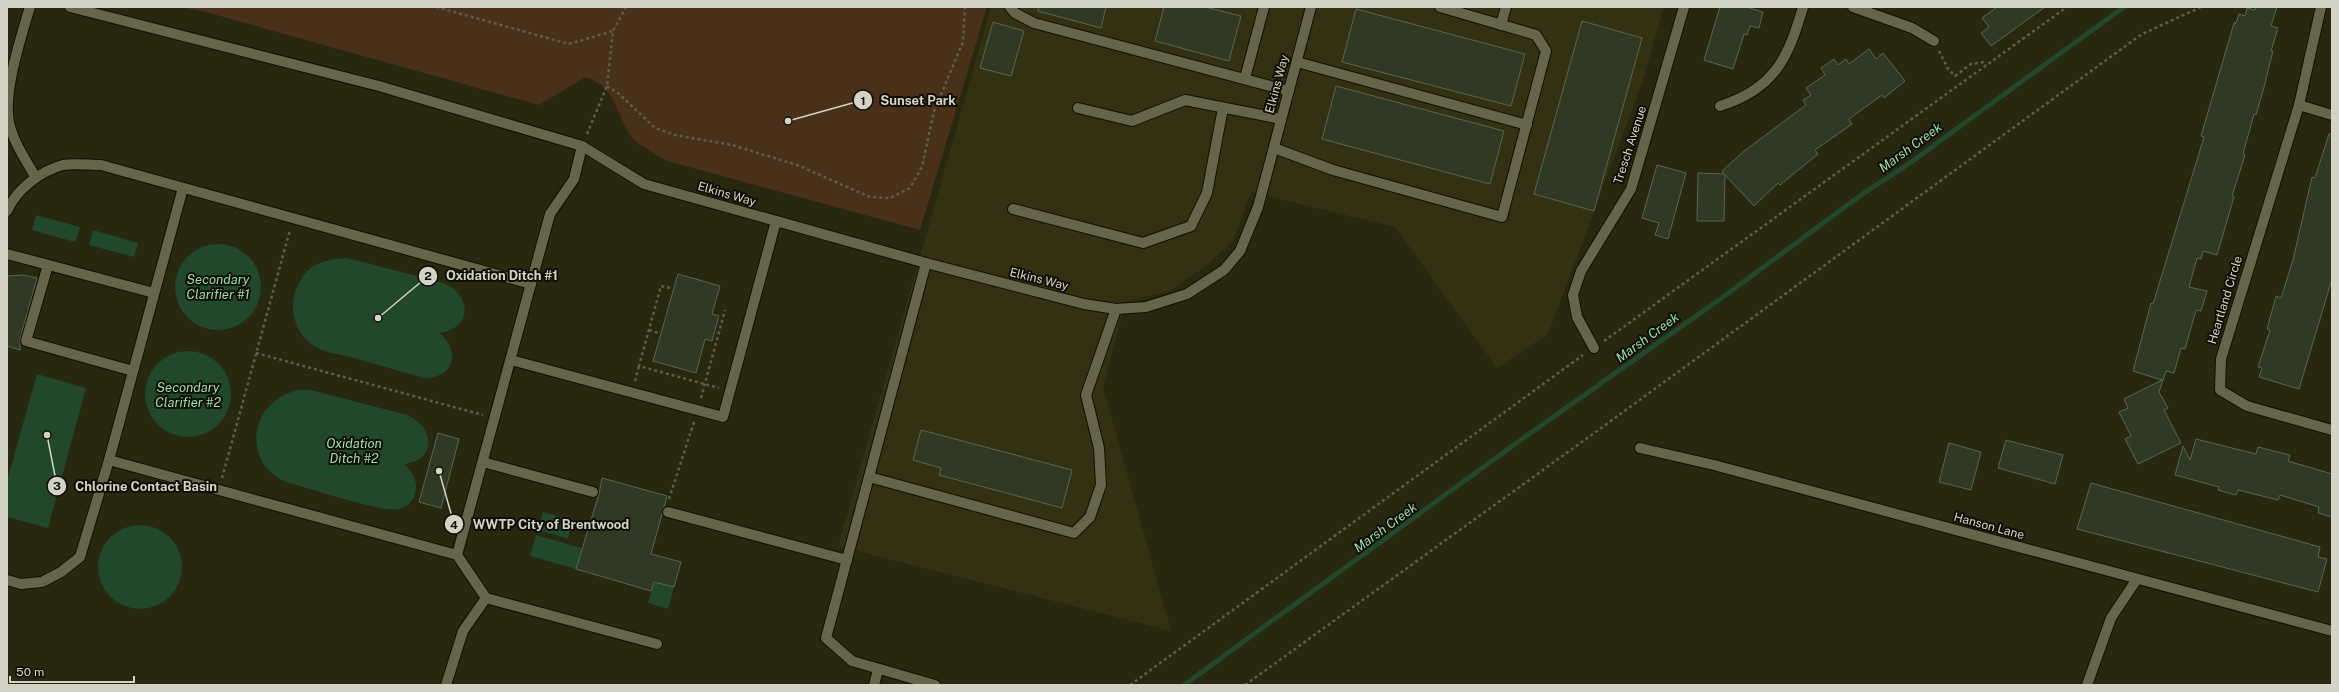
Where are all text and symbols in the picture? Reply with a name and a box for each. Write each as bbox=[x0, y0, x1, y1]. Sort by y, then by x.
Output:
street label: Elkins Way bbox=[1262, 53, 1292, 115]
callout: Sunset Park bbox=[853, 88, 964, 113]
text: Sunset Park bbox=[880, 93, 956, 108]
text: 1 bbox=[860, 94, 866, 108]
street label: Tresch Avenue bbox=[1611, 104, 1649, 186]
water label: Marsh Creek bbox=[1876, 119, 1945, 175]
street label: Elkins Way bbox=[696, 179, 758, 209]
street label: Heartland Circle bbox=[2205, 254, 2245, 346]
callout: Oxidation Ditch #1 bbox=[418, 263, 566, 288]
street label: Elkins Way bbox=[1008, 265, 1070, 293]
text: Oxidation Ditch #1 bbox=[446, 268, 558, 283]
text: 2 bbox=[424, 269, 432, 283]
water label: Secondary Clarifier #1 bbox=[186, 272, 250, 302]
water label: Marsh Creek bbox=[1613, 309, 1682, 365]
water label: Secondary Clarifier #2 bbox=[155, 380, 221, 410]
water label: Oxidation Ditch #2 bbox=[326, 436, 382, 466]
callout: Chlorine Contact Basin bbox=[47, 474, 225, 499]
text: 3 bbox=[53, 479, 61, 493]
text: Chlorine Contact Basin bbox=[75, 479, 217, 494]
water label: Marsh Creek bbox=[1351, 499, 1420, 555]
street label: Hanson Lane bbox=[1952, 510, 2026, 542]
callout: WWTP City of Brentwood bbox=[444, 512, 637, 537]
text: WWTP City of Brentwood bbox=[473, 517, 629, 532]
text: 4 bbox=[450, 518, 458, 532]
scale bar bbox=[10, 658, 134, 684]
text: 50 m bbox=[16, 665, 44, 679]

